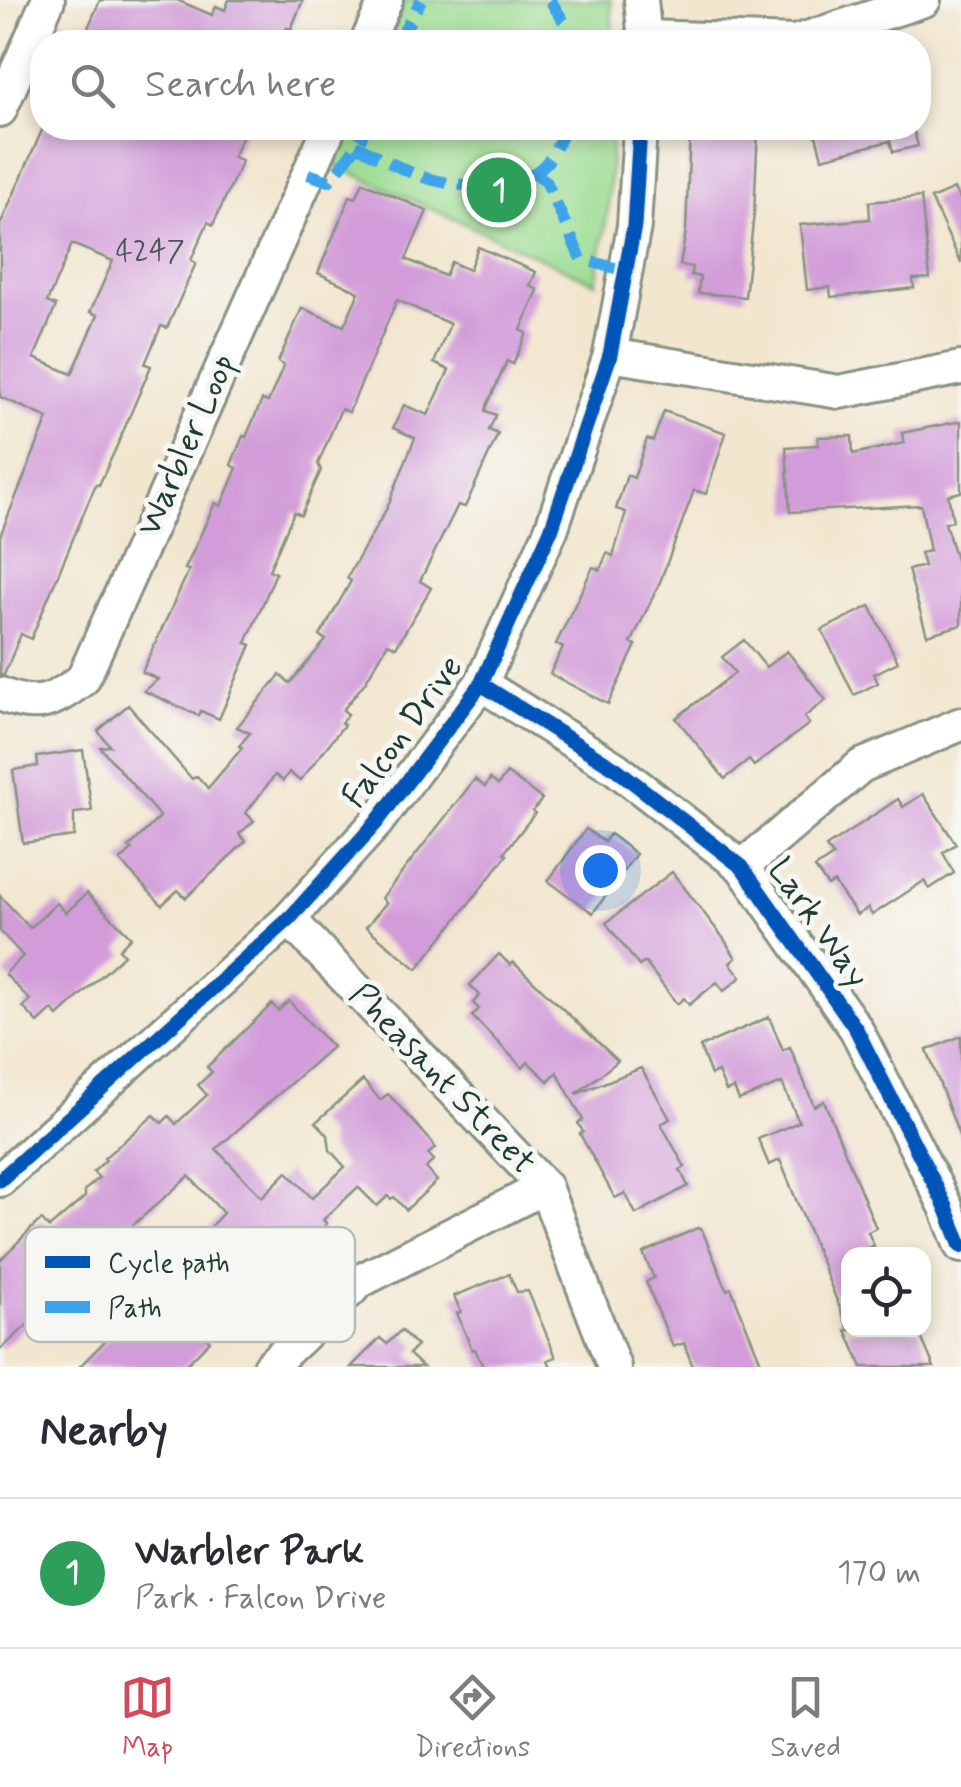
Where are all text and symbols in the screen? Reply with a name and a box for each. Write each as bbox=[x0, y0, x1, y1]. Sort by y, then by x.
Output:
search box bbox=[30, 30, 931, 140]
icon: search bbox=[65, 58, 120, 113]
text: Search here bbox=[145, 61, 336, 110]
pin: 1 bbox=[466, 152, 532, 228]
house number: 4247 bbox=[115, 232, 185, 271]
street label: Warbler Loop bbox=[126, 347, 248, 543]
street label: Falcon Drive bbox=[332, 646, 474, 818]
your location bbox=[575, 845, 626, 896]
street label: Lark Way bbox=[757, 849, 879, 997]
street label: Pheasant Street bbox=[339, 973, 545, 1185]
legend bbox=[25, 1227, 355, 1342]
text: Cycle path bbox=[108, 1246, 230, 1283]
map controls bbox=[841, 1247, 931, 1337]
button: locate bbox=[841, 1247, 931, 1337]
text: Path bbox=[108, 1291, 162, 1328]
text: Nearby bbox=[40, 1405, 168, 1460]
text: Warbler Park bbox=[135, 1528, 364, 1577]
text: 1 bbox=[65, 1552, 80, 1594]
text: 170 m bbox=[837, 1552, 921, 1594]
text: Park · Falcon Drive bbox=[135, 1577, 387, 1619]
tab: Map bbox=[120, 1670, 175, 1767]
tab: Directions bbox=[415, 1670, 530, 1767]
tab: Saved bbox=[770, 1670, 841, 1767]

